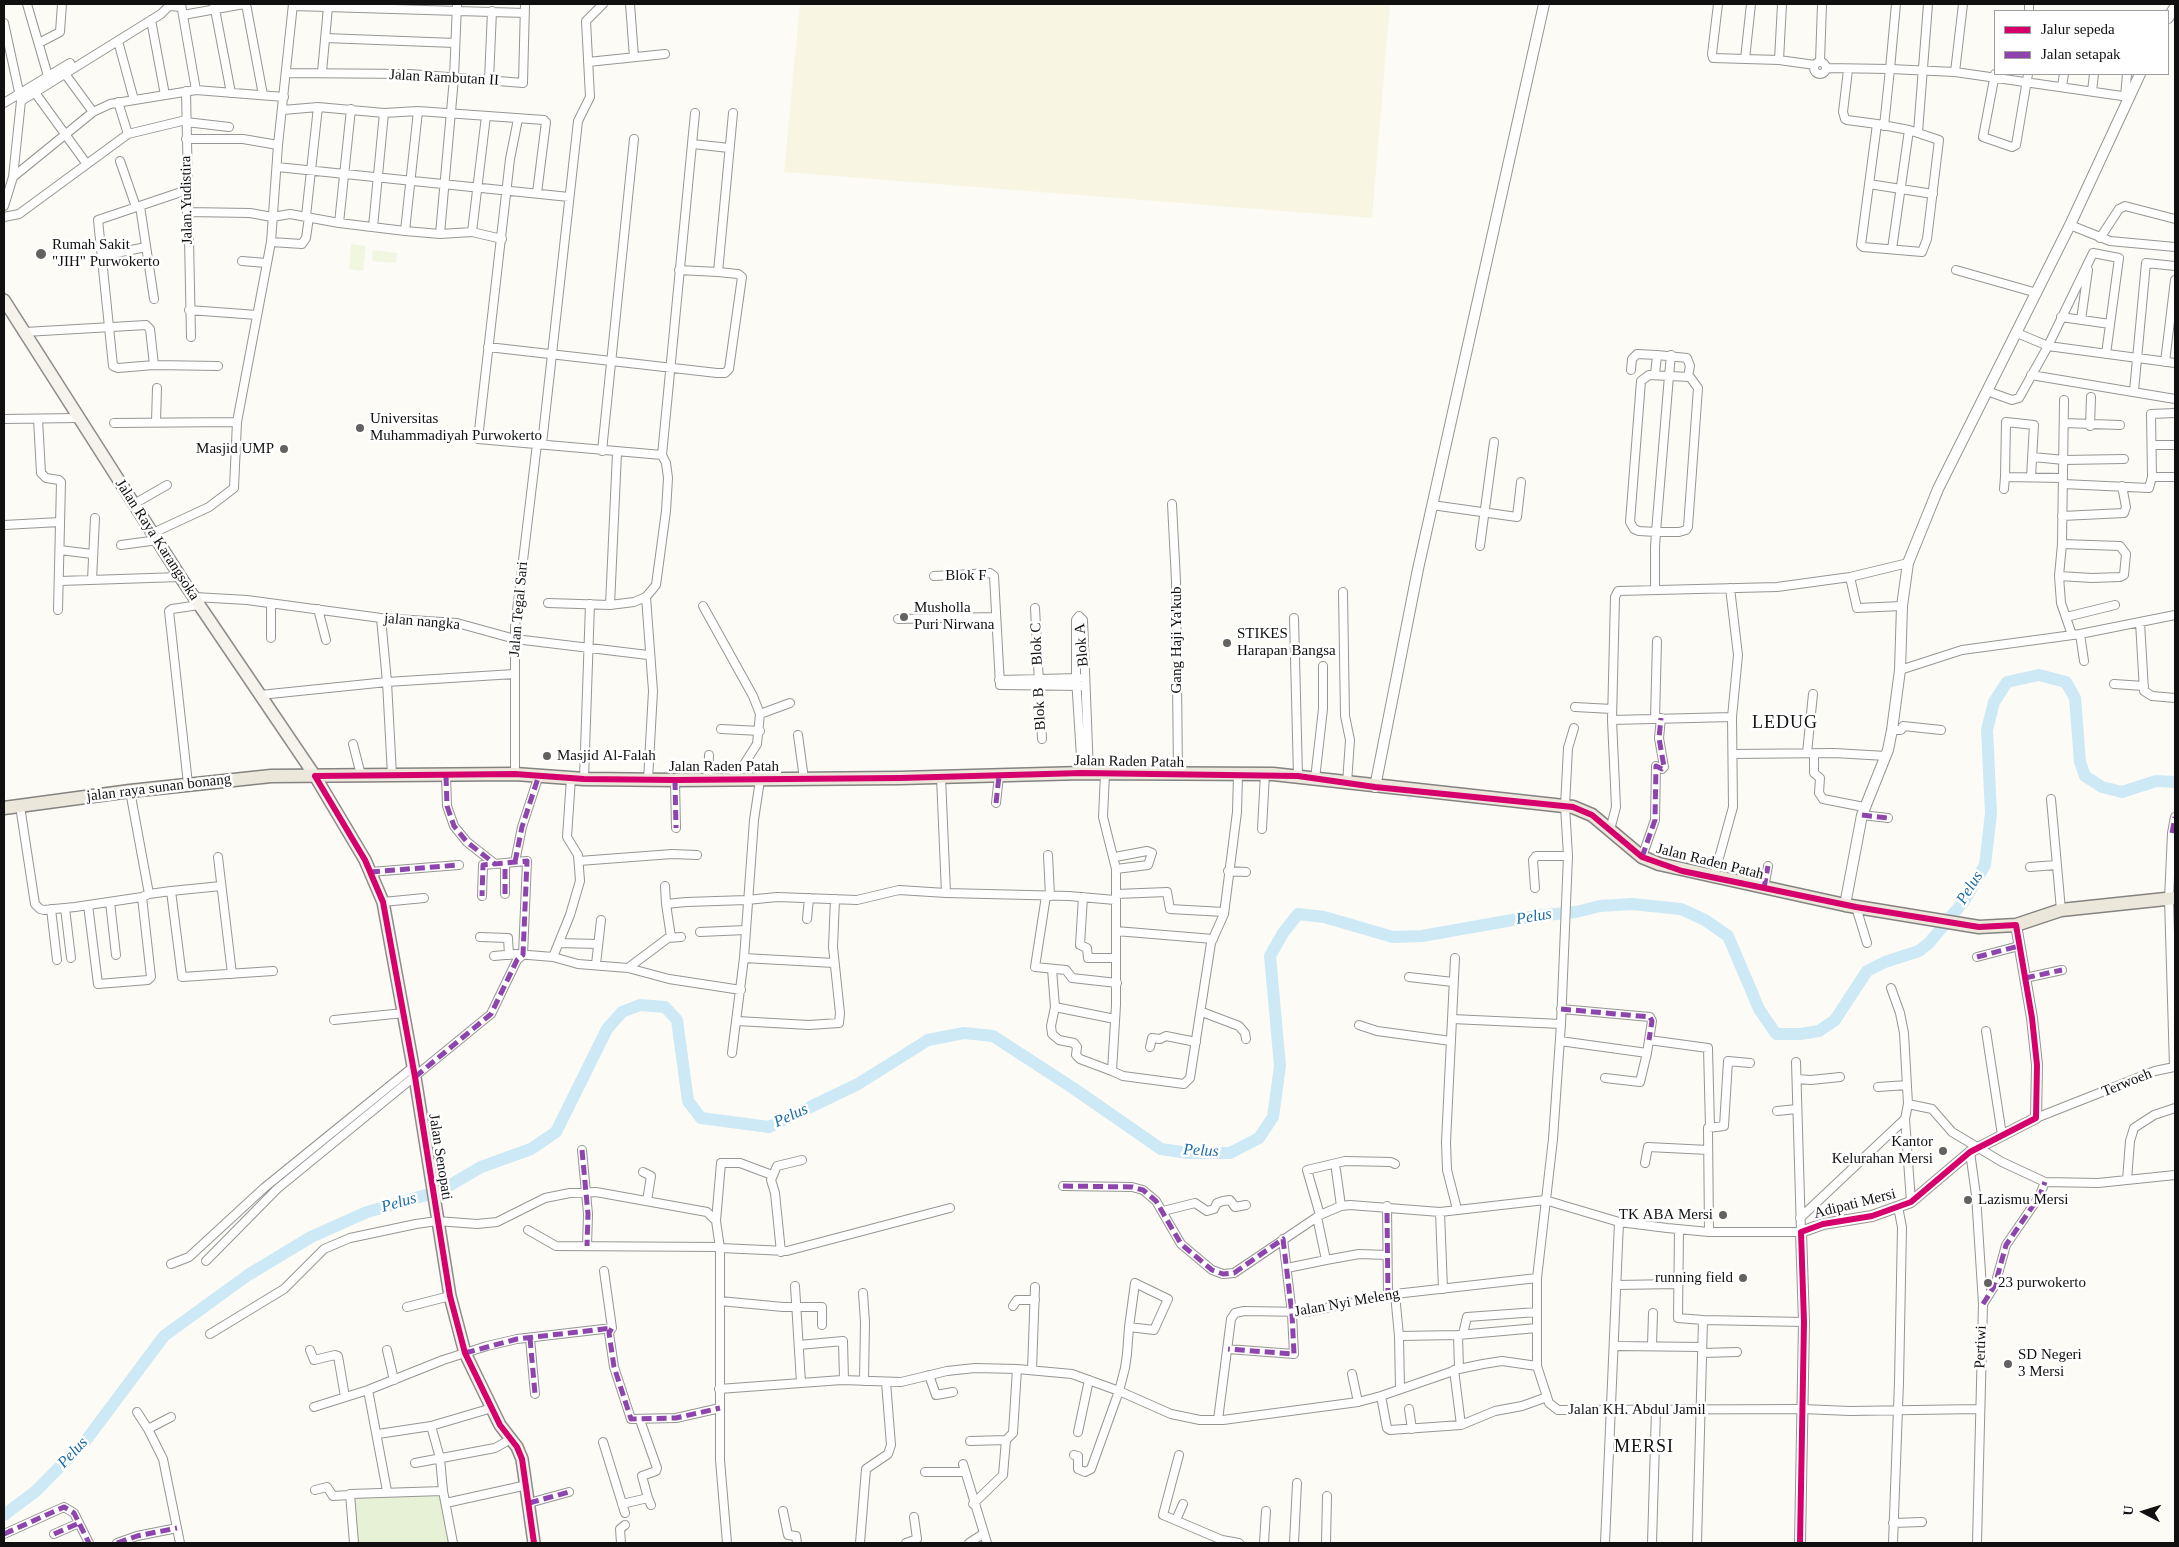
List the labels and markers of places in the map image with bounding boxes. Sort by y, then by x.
place label: Rumah Sakit "JIH" Purwokerto [52,236,160,271]
marker: Rumah Sakit "JIH" Purwokerto [34,247,48,261]
place label: Universitas Muhammadiyah Purwokerto [370,410,542,445]
marker: Universitas Muhammadiyah Purwokerto [354,422,366,434]
place label: Masjid UMP [196,440,274,458]
marker: Masjid UMP [278,443,290,455]
place label: Musholla Puri Nirwana [914,599,994,634]
marker: Musholla Puri Nirwana [898,611,910,623]
place label: STIKES Harapan Bangsa [1237,625,1336,660]
marker: STIKES Harapan Bangsa [1221,637,1233,649]
place label: Masjid Al-Falah [557,747,656,765]
marker: Masjid Al-Falah [541,750,553,762]
place label: Kantor Kelurahan Mersi [1832,1133,1933,1168]
marker: Kantor Kelurahan Mersi [1937,1145,1949,1157]
place label: Lazismu Mersi [1978,1191,2068,1209]
marker: Lazismu Mersi [1962,1194,1974,1206]
place label: TK ABA Mersi [1619,1206,1713,1224]
marker: TK ABA Mersi [1717,1209,1729,1221]
place label: running field [1655,1269,1733,1287]
marker: running field [1737,1272,1749,1284]
place label: 23 purwokerto [1998,1274,2086,1292]
marker: 23 purwokerto [1982,1277,1994,1289]
place label: SD Negeri 3 Mersi [2018,1346,2082,1381]
marker: SD Negeri 3 Mersi [2002,1358,2014,1370]

